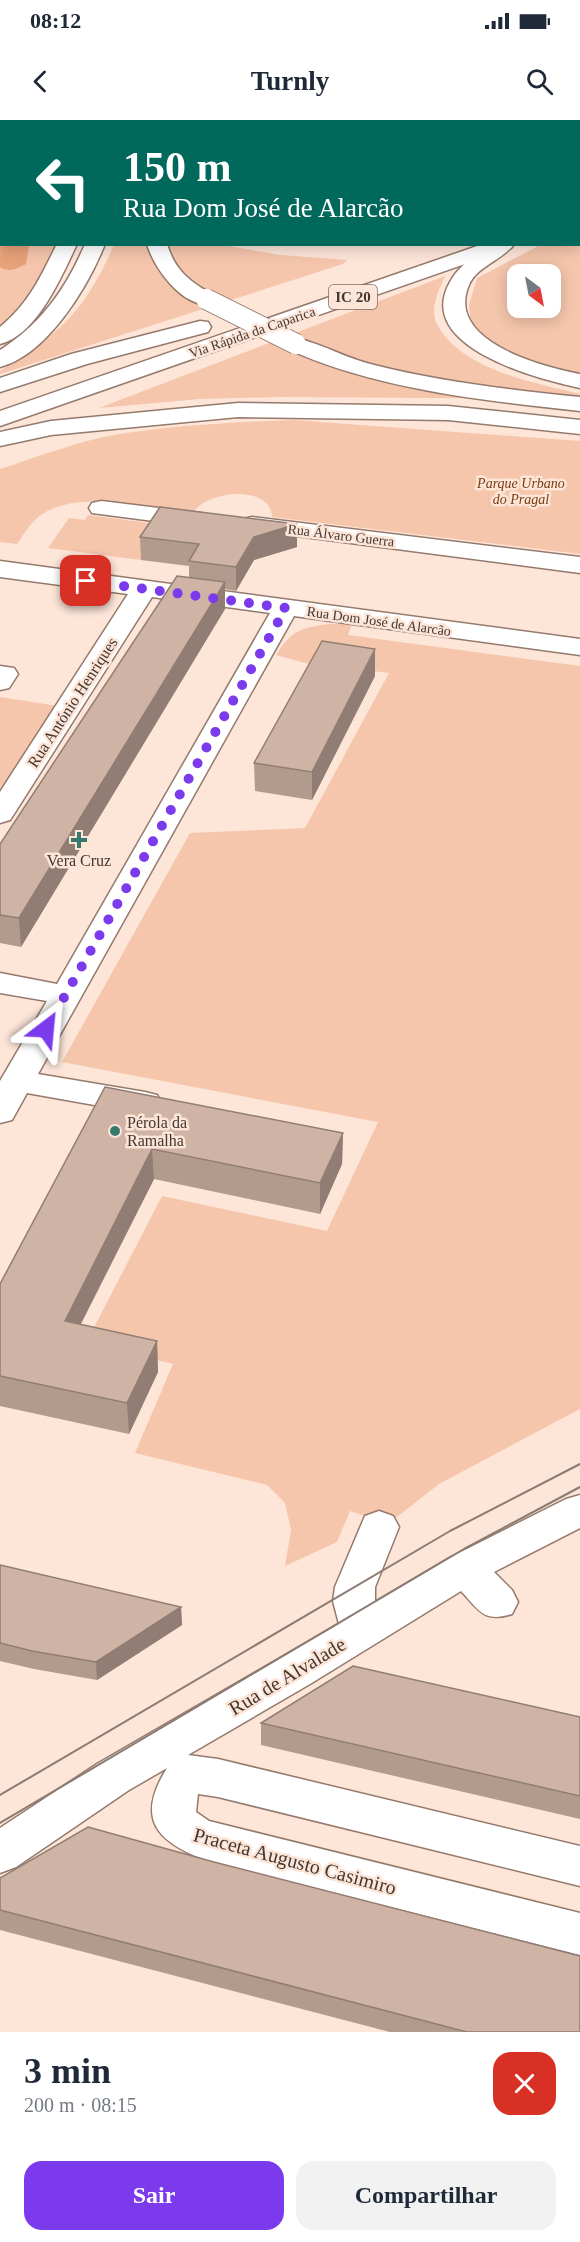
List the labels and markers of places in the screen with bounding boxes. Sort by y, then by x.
pin [60,555,111,606]
marker: Vera Cruz [70,831,88,849]
place label: Vera Cruz [47,852,111,869]
place label: Pérola da Ramalha [127,1114,187,1149]
marker: Pérola da Ramalha [108,1124,122,1138]

